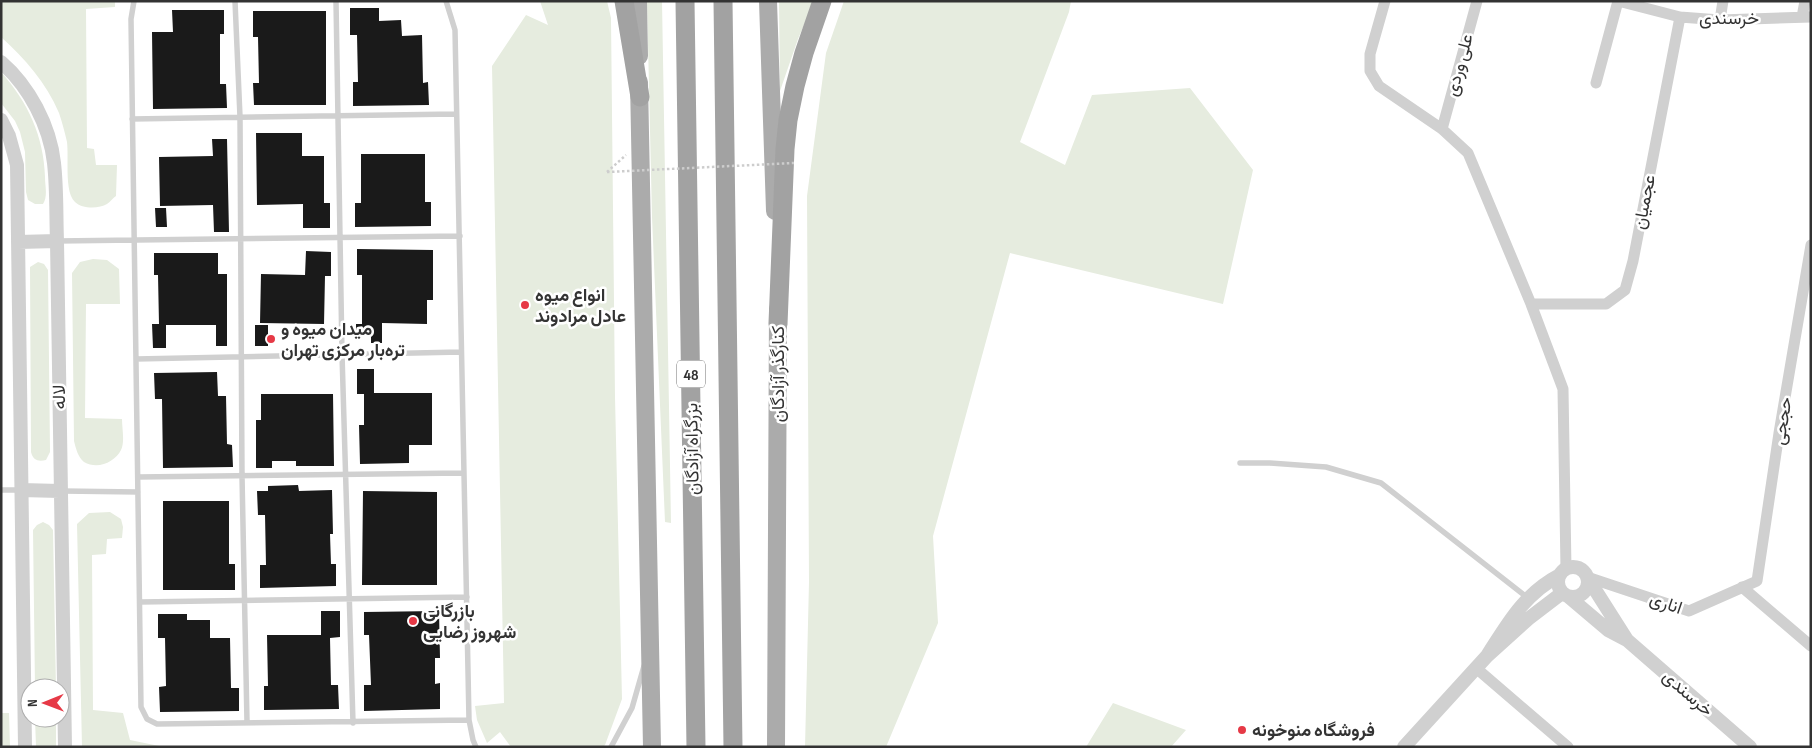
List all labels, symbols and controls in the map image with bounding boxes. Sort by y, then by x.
street label: خرسندی [1699,8,1759,29]
street label: علی وردی [1441,32,1478,99]
street label: عجمیان [1629,173,1660,231]
place label: انواع میوه عادل مرادوند [535,285,626,327]
marker: انواع میوه عادل مرادوند [519,299,531,311]
place label: میدان میوه و تره‌بار مرکزی تهران [281,319,405,361]
street label: کنارگذر آزادگان [768,326,789,422]
marker: میدان میوه و تره‌بار مرکزی تهران [265,333,277,345]
road number: 48 [677,360,705,388]
street label: لاله [49,384,70,410]
street label: حججی [1768,396,1797,447]
street label: بزرگراه آزادگان [681,403,704,495]
street label: اناری [1647,588,1685,619]
place label: بازرگانی شهروز رضایی [423,601,516,643]
marker: بازرگانی شهروز رضایی [407,615,419,627]
street label: خرسندی [1658,666,1717,721]
north arrow [20,678,70,728]
text: N [24,699,41,707]
place label: فروشگاه منوخونه [1252,720,1375,741]
marker: فروشگاه منوخونه [1236,724,1248,736]

